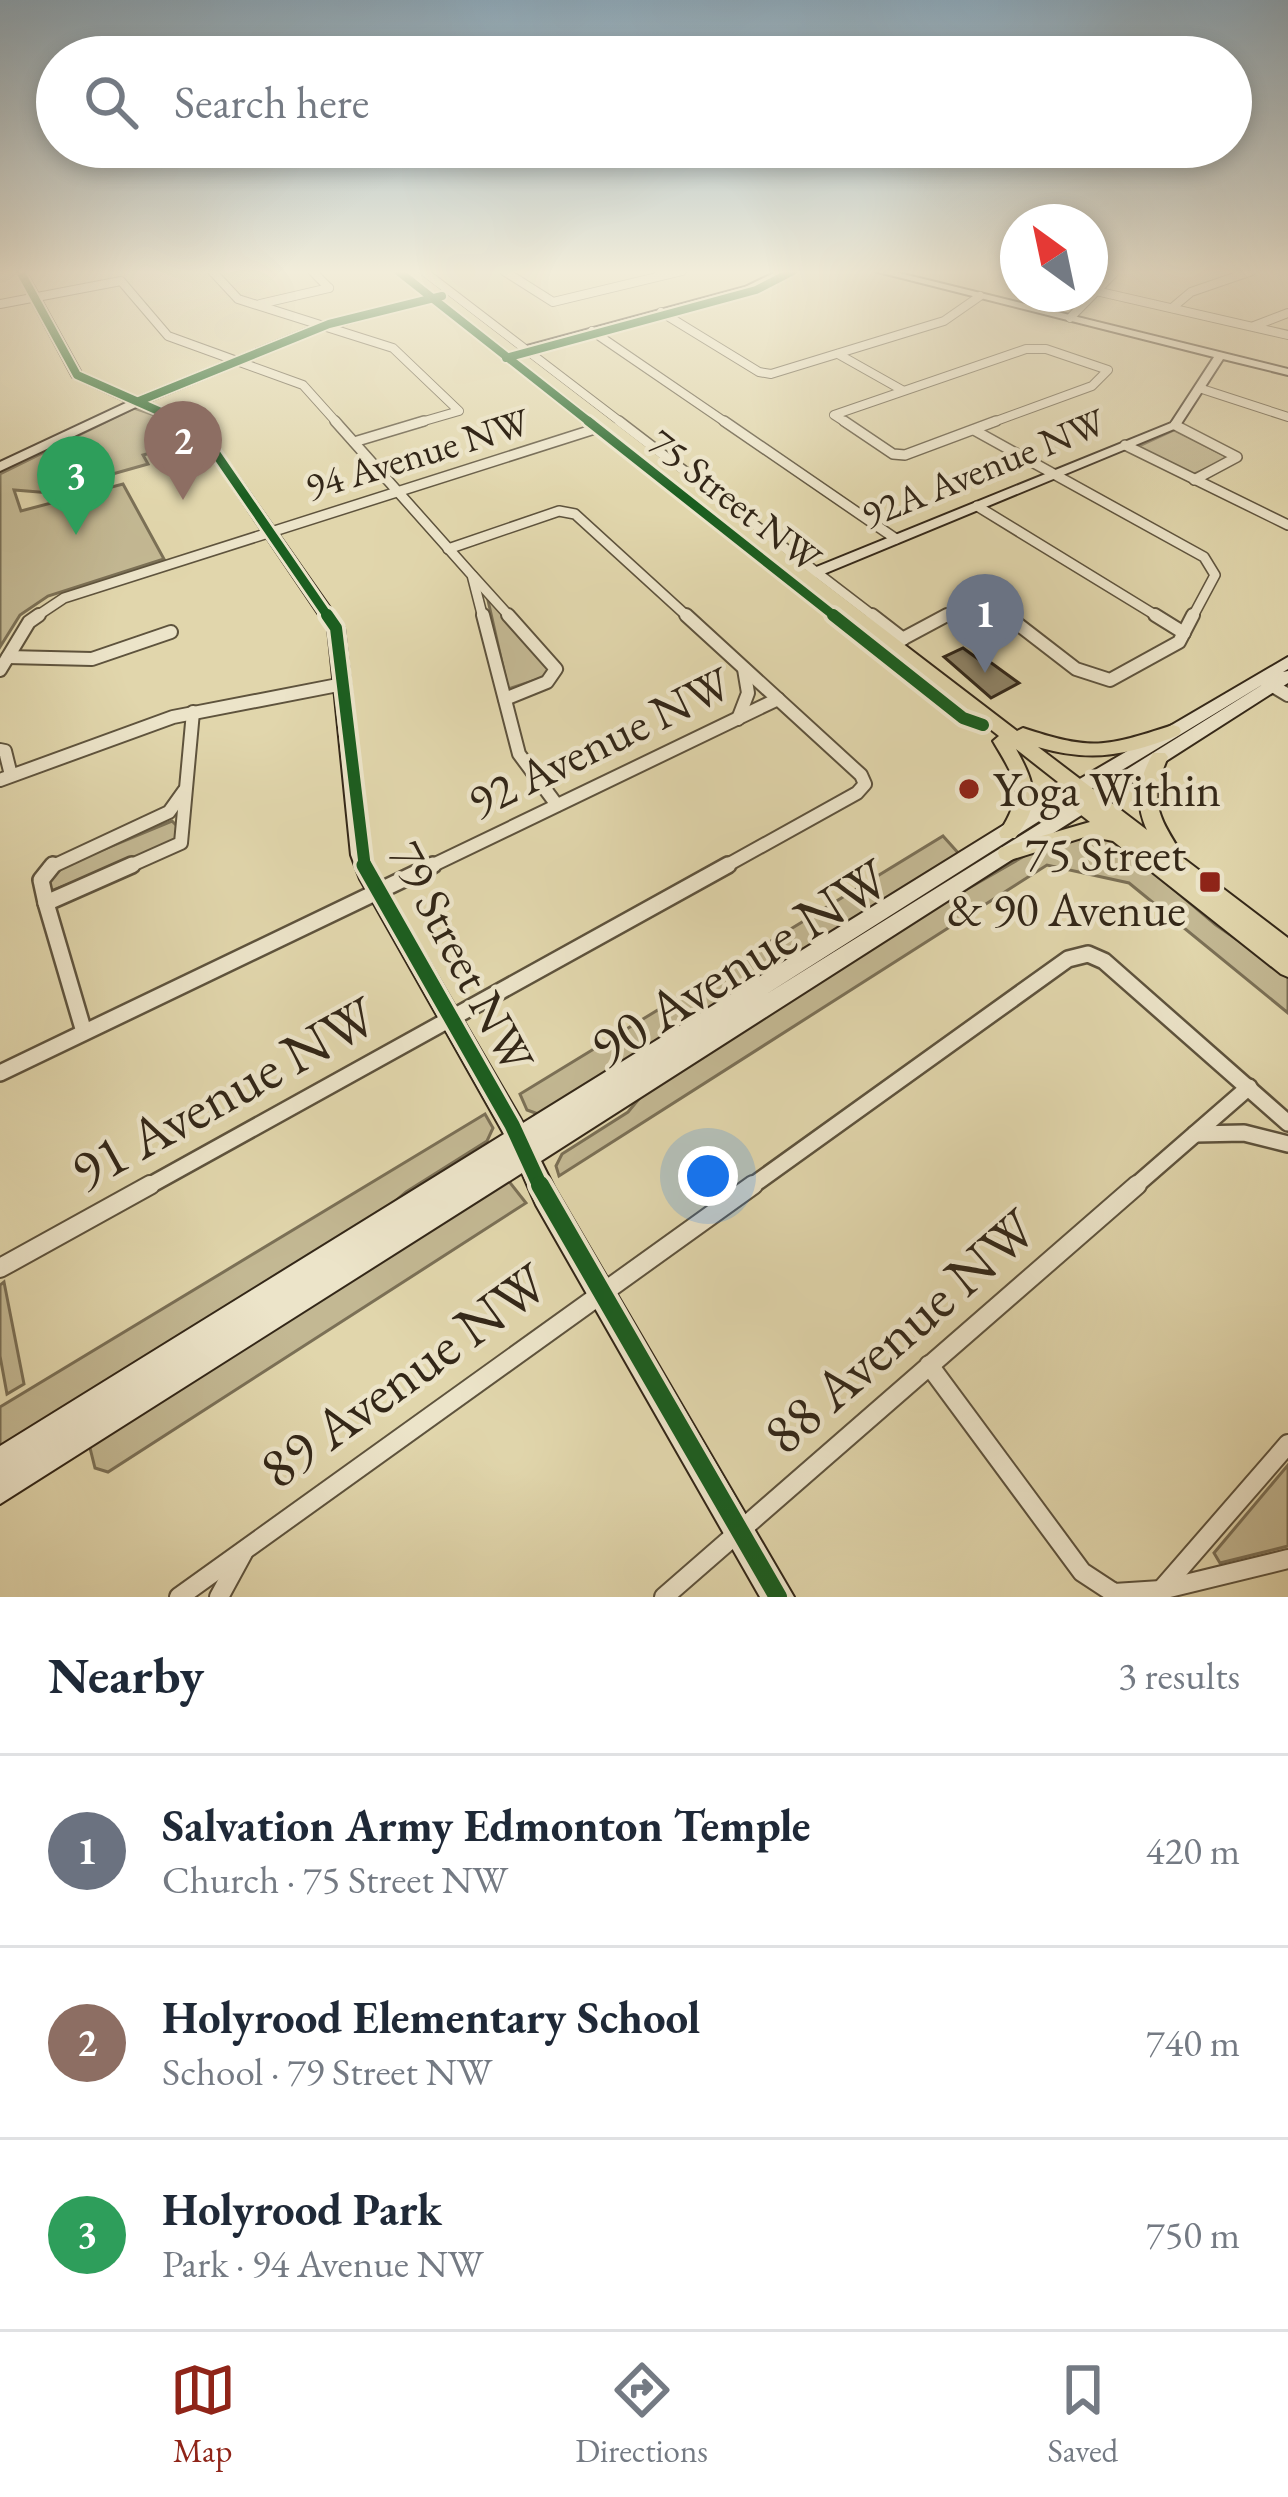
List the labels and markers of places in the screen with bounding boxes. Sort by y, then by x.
pin: 2 [144,401,222,500]
pin: 3 [37,436,115,535]
pin: 1 [946,574,1024,673]
place label: Yoga Within [993,758,1221,820]
marker: Yoga Within [956,776,982,802]
place label: 75 Street & 90 Avenue [947,823,1186,940]
marker: 75 Street & 90 Avenue [1197,869,1223,895]

